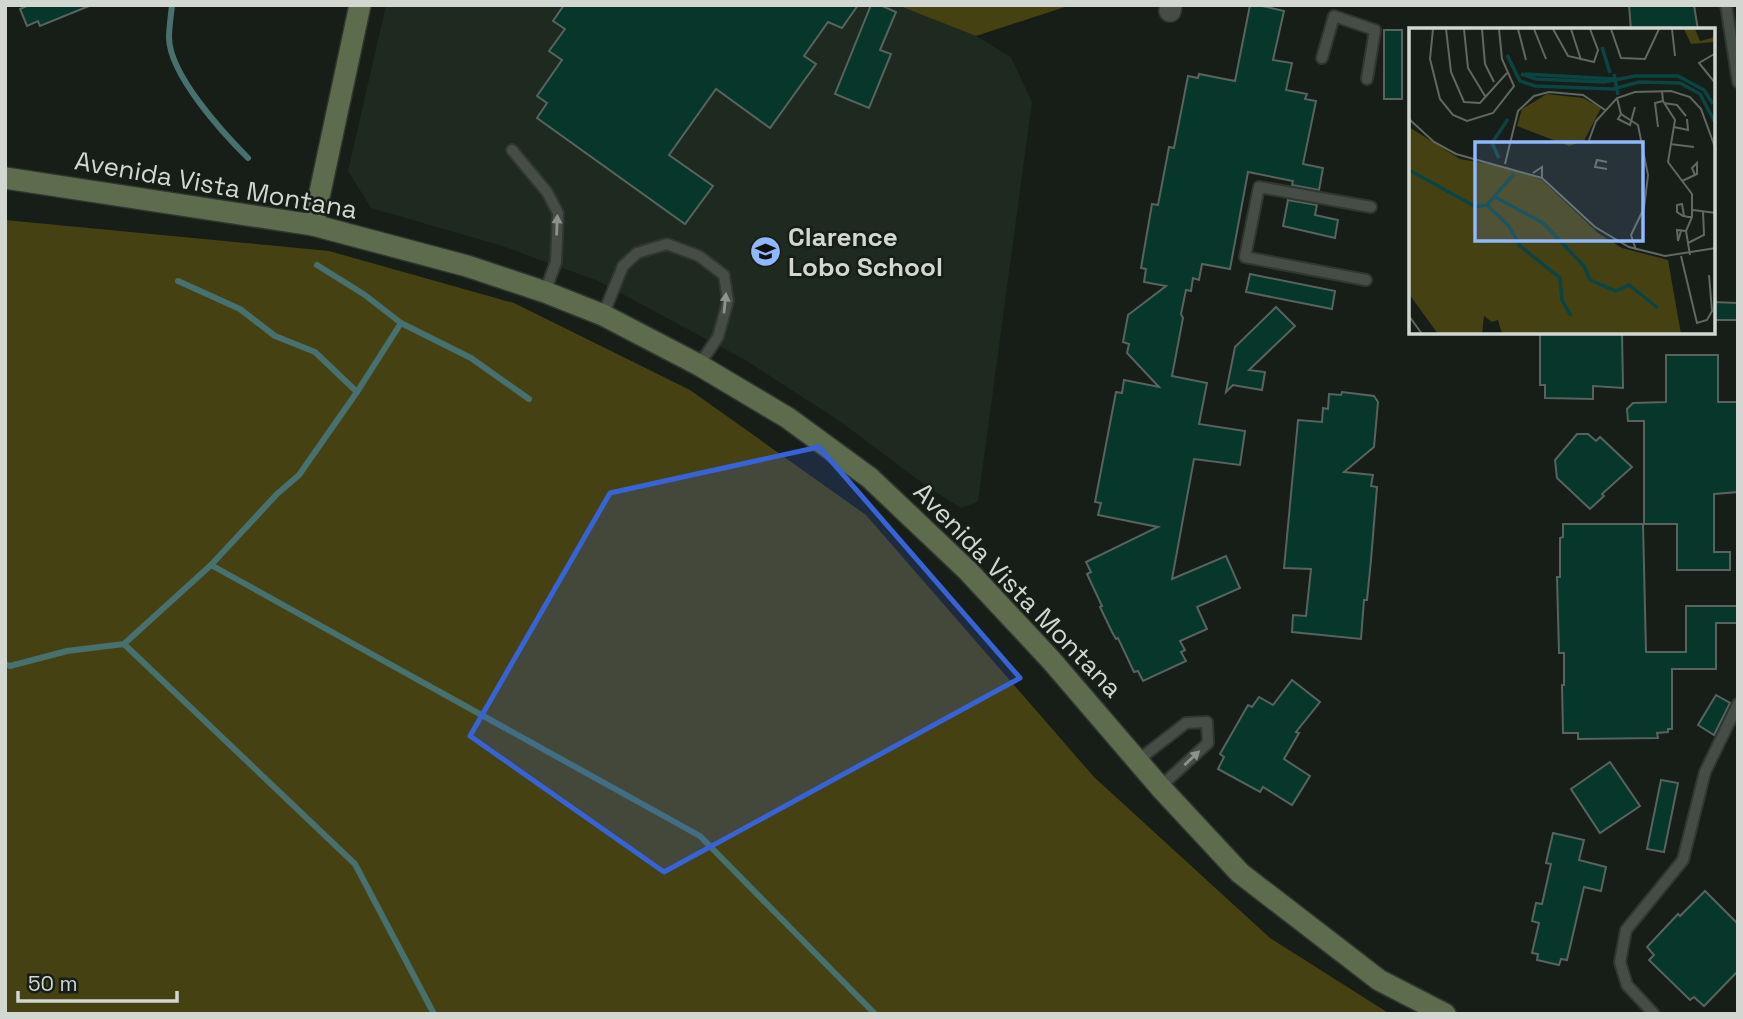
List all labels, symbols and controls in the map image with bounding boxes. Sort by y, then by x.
inset map [1409,28,1715,334]
street label: Avenida Vista Montana [72,143,360,227]
one-way arrow [552,214,563,236]
place label: Clarence Lobo School [788,220,943,284]
school or university icon: Clarence Lobo School [748,235,782,269]
one-way arrow [720,292,731,314]
street label: Avenida Vista Montana [906,475,1130,705]
one-way arrow [1183,751,1200,767]
scale bar [18,960,177,1004]
text: 50 m [28,970,78,997]

